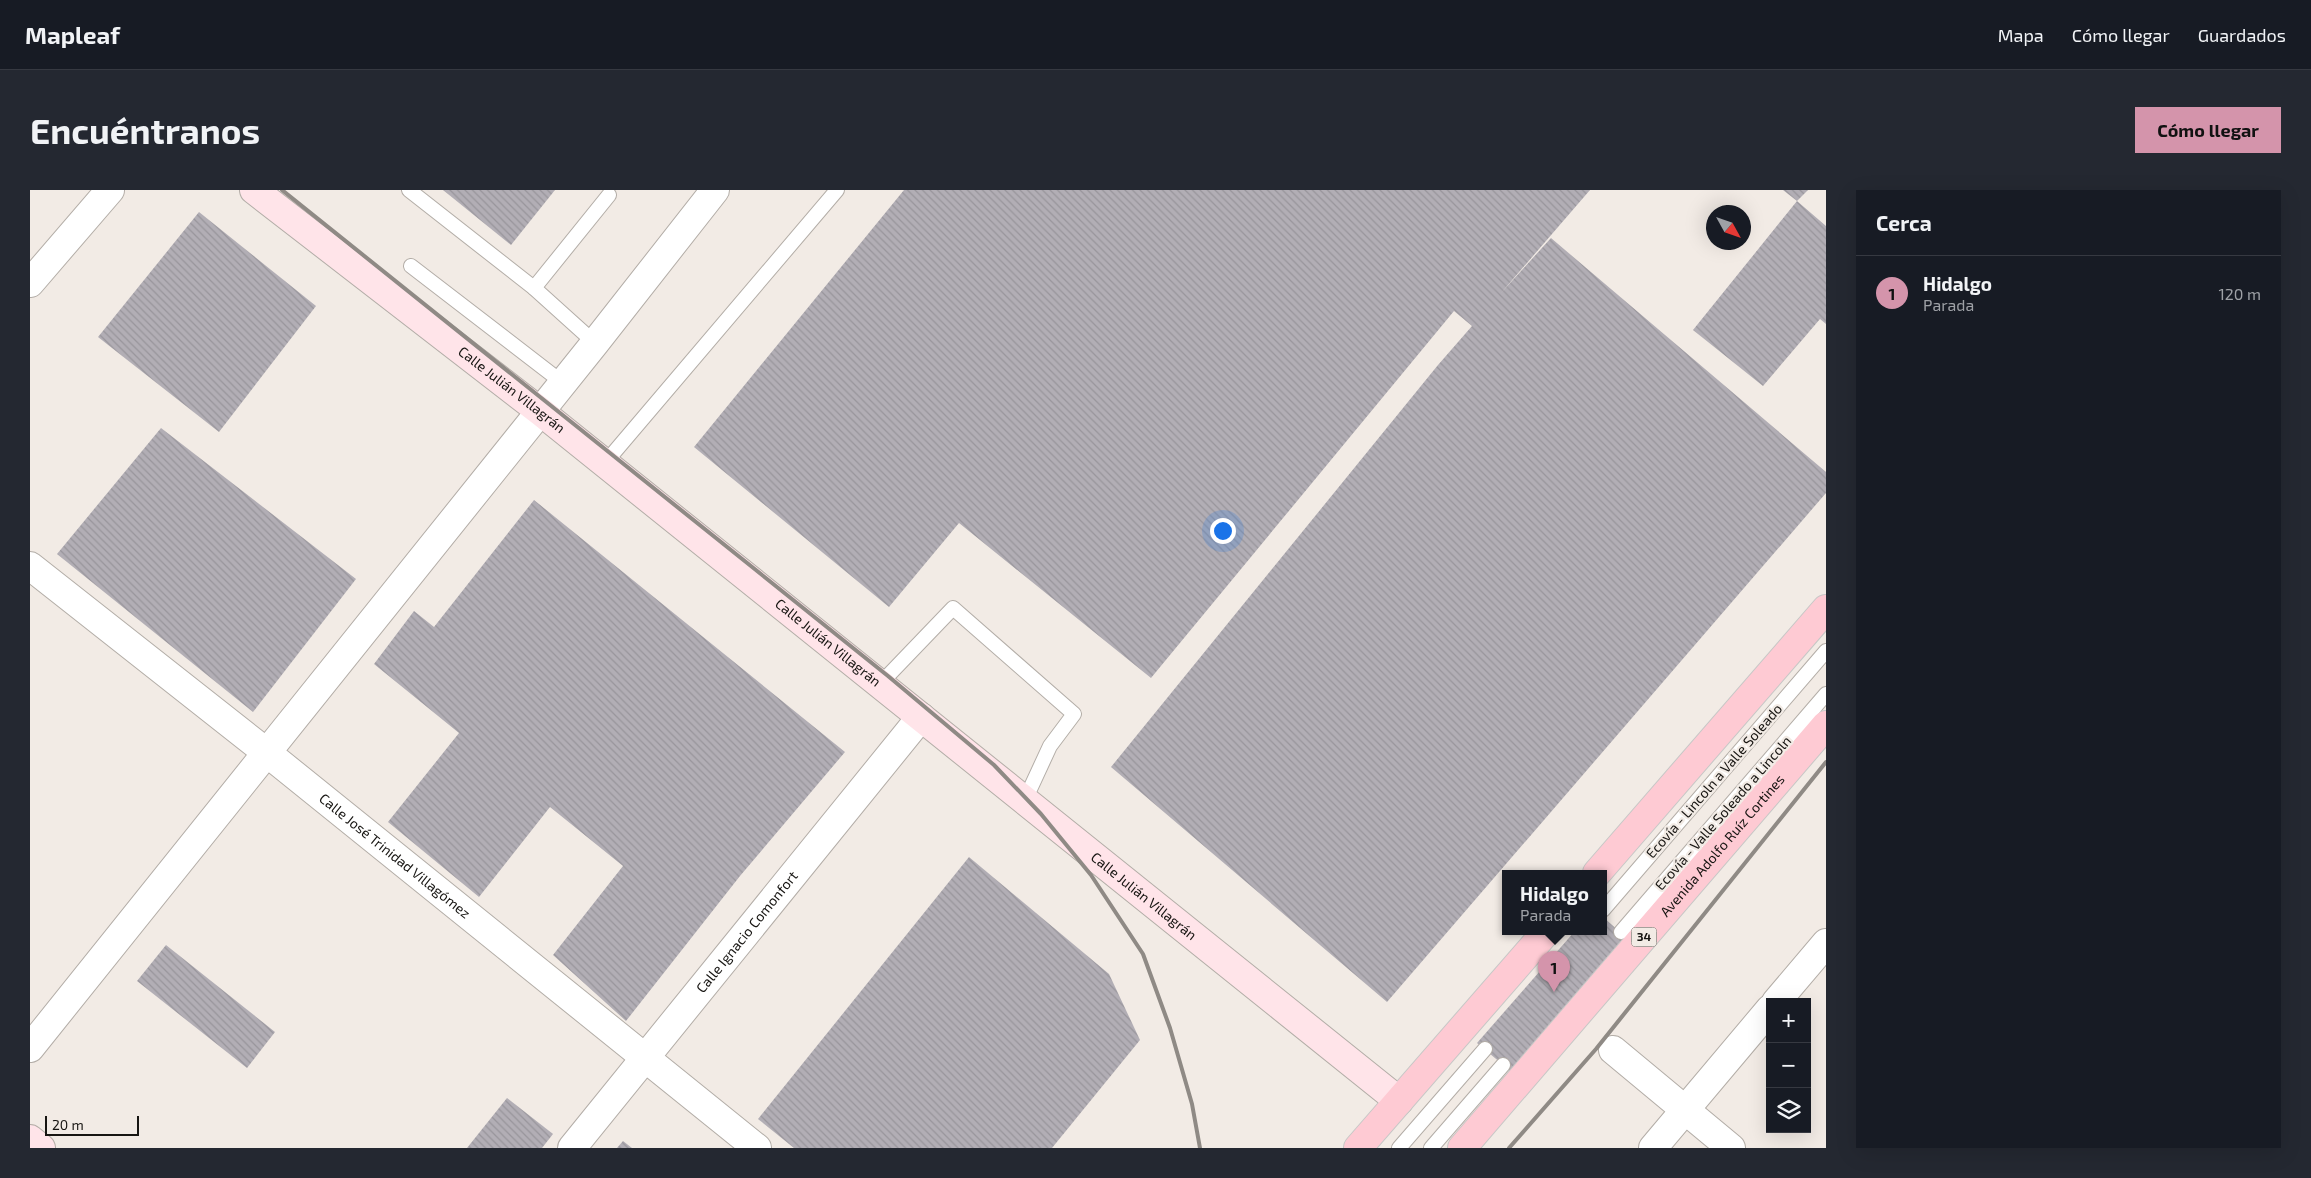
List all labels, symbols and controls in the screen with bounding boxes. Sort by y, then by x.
text: Mapleaf [25,20,120,49]
text: Mapa [1998,24,2044,46]
text: Cómo llegar [2072,24,2170,46]
text: Guardados [2198,24,2286,46]
button: Cómo llegar [2135,107,2281,153]
text: Encuéntranos [30,109,260,151]
north arrow [1706,205,1751,250]
text: Cerca [1876,210,1932,235]
text: Hidalgo [1923,272,1992,295]
text: 1 [1889,284,1895,303]
text: 120 m [2218,284,2261,303]
text: Parada [1923,295,1974,314]
street label: Calle Julián Villagrán [455,342,569,436]
your location [1210,518,1236,544]
street label: Calle Julián Villagrán [772,595,885,690]
street label: Ecovía - Lincoln a Valle Soleado [1642,700,1785,861]
street label: Ecovía - Valle Soleado a Lincoln [1651,732,1794,893]
street label: Avenida Adolfo Ruíz Cortines [1656,771,1788,920]
street label: Calle José Trinidad Villagómez [316,789,474,922]
street label: Calle Julián Villagrán [1088,848,1200,943]
street label: Calle Ignacio Comonfort [692,867,801,996]
popup [1502,870,1607,935]
text: Hidalgo [1520,882,1589,905]
text: Parada [1520,905,1571,924]
road number: 34 [1632,928,1656,946]
pin: 1 [1538,951,1570,992]
map controls [1766,998,1811,1133]
button: + [1766,998,1811,1043]
button: − [1766,1043,1811,1088]
button: layers [1766,1088,1811,1133]
scale bar [45,1113,139,1136]
text: 20 m [52,1116,84,1133]

